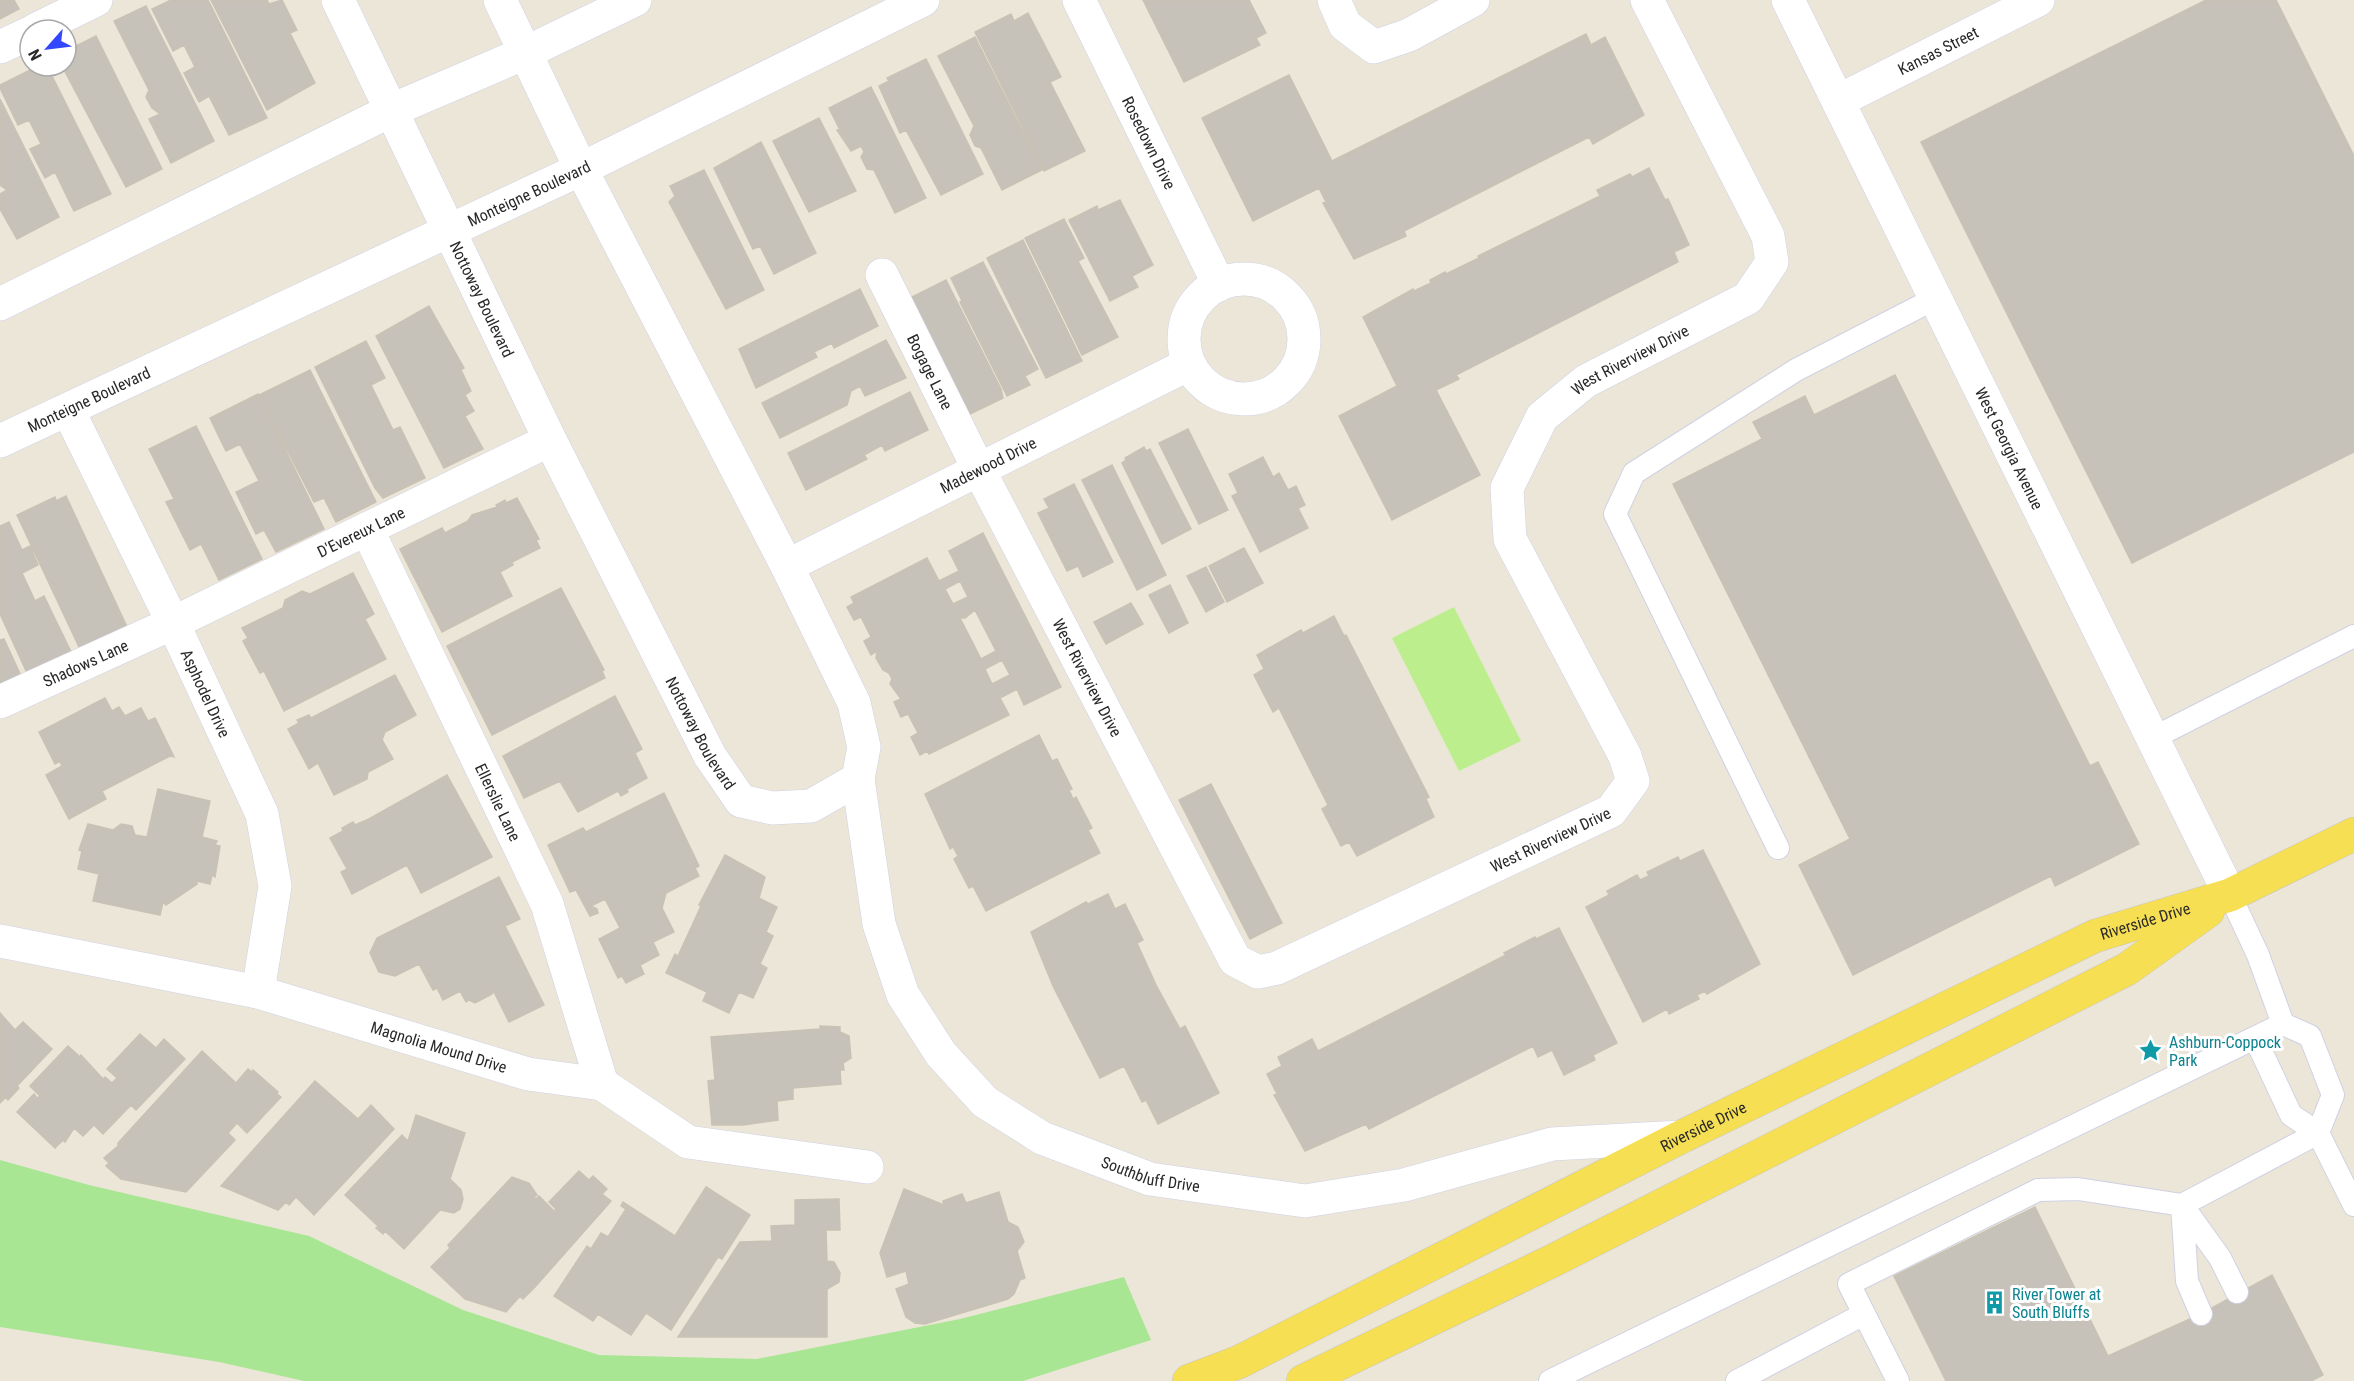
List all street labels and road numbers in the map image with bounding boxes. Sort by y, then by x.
street label: Kansas Street [1895,22,1982,79]
street label: Rosedown Drive [1118,93,1180,192]
street label: Monteigne Boulevard [465,156,593,230]
street label: Nottoway Boulevard [446,238,518,360]
street label: West Riverview Drive [1567,321,1692,399]
street label: Bogage Lane [903,331,957,413]
street label: Monteigne Boulevard [24,363,153,436]
street label: West Georgia Avenue [1971,384,2048,513]
street label: Madewood Drive [937,433,1039,497]
street label: D'Evereux Lane [314,502,408,561]
street label: West Riverview Drive [1049,615,1126,740]
street label: Shadows Lane [40,635,131,691]
street label: Asphodel Drive [177,646,234,740]
street label: Nottoway Boulevard [662,673,740,793]
street label: Ellerslie Lane [471,760,525,844]
street label: West Riverview Drive [1487,803,1613,876]
street label: Riverside Drive [2098,898,2192,943]
street label: Magnolia Mound Drive [368,1017,509,1077]
street label: Riverside Drive [1657,1097,1749,1155]
street label: Southbluff Drive [1099,1152,1201,1195]

